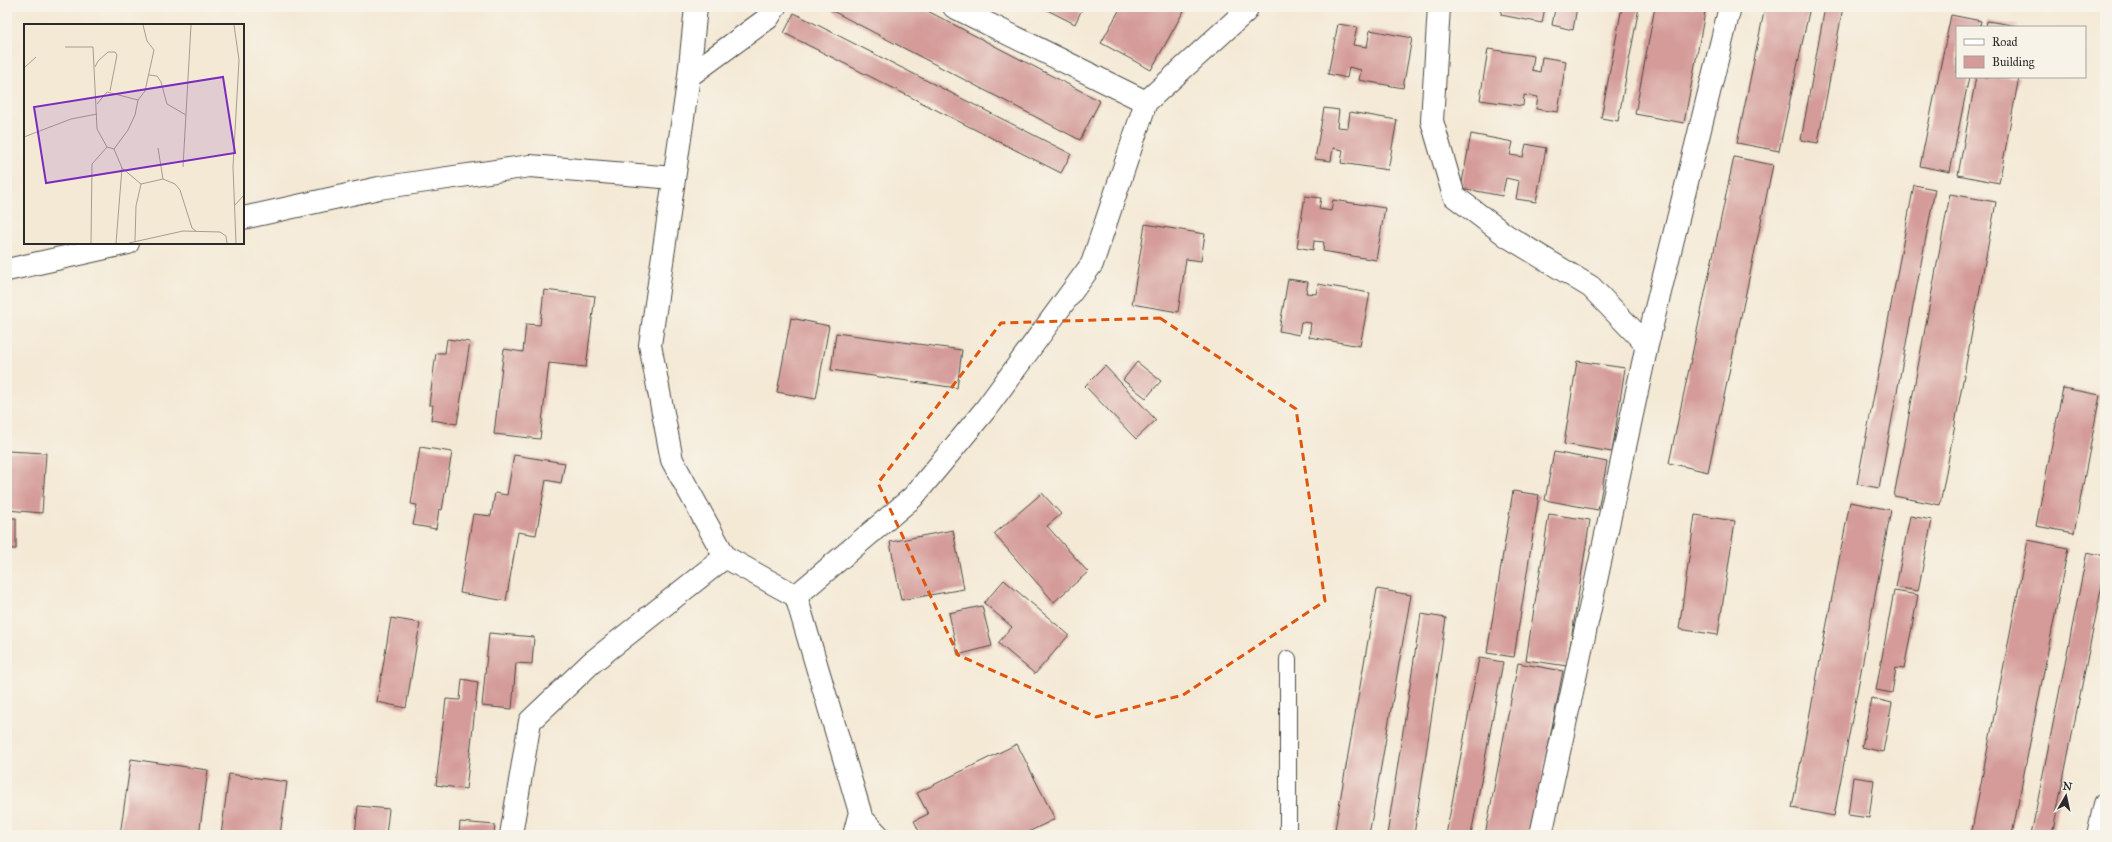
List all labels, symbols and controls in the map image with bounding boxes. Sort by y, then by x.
inset map [24,24,244,244]
legend [1956,26,2086,78]
text: Road [1992,35,2018,49]
text: Building [1992,55,2035,70]
north arrow [2046,776,2086,816]
text: N [2062,779,2074,794]

